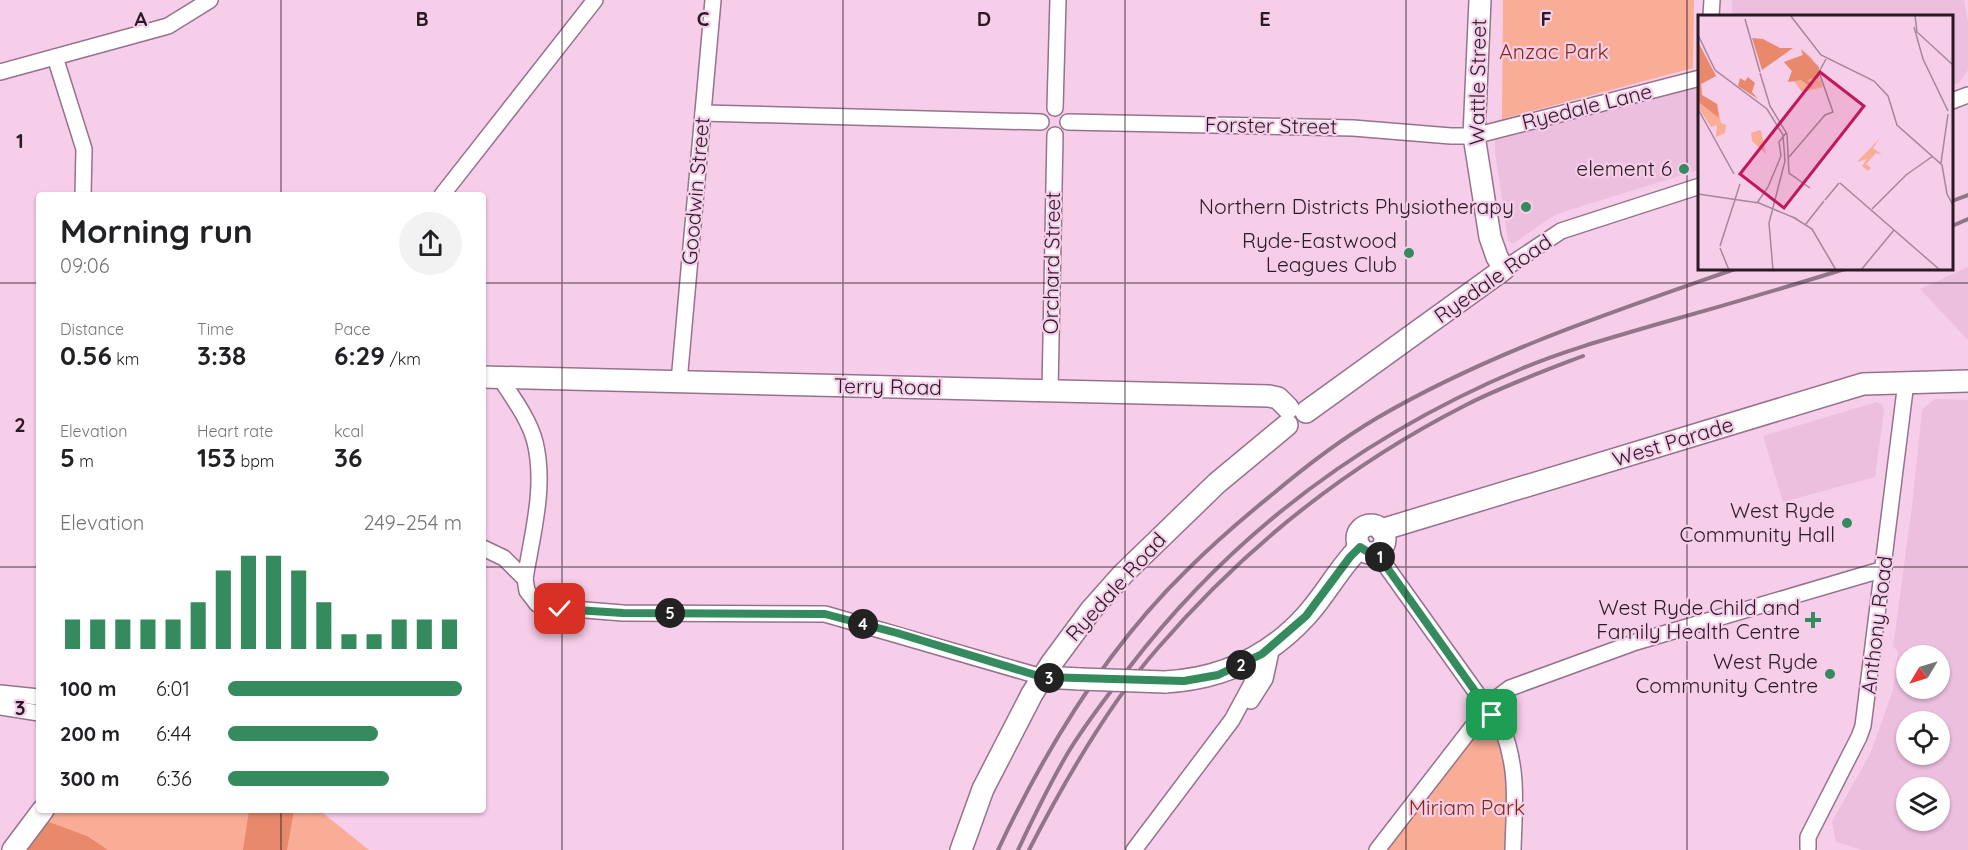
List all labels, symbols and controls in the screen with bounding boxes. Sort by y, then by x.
text: A [135,6,148,31]
text: B [415,6,429,31]
text: C [697,6,710,31]
text: D [977,6,991,31]
text: E [1259,6,1271,31]
text: F [1540,6,1552,31]
inset map [1698,15,1953,270]
street label: Wattle Street [1463,18,1491,146]
park label: Anzac Park [1499,38,1609,64]
street label: Ryedale Lane [1519,77,1655,135]
street label: Forster Street [1205,111,1337,139]
street label: Goodwin Street [676,116,714,266]
text: 1 [16,128,24,153]
place label: element 6 [1576,155,1672,181]
marker: element 6 [1677,162,1691,176]
street label: Orchard Street [1037,191,1065,335]
place label: Northern Districts Physiotherapy [1199,193,1514,219]
marker: Northern Districts Physiotherapy [1519,200,1533,214]
text: Morning run [60,210,253,251]
button: share [399,212,462,275]
place label: Ryde-Eastwood Leagues Club [1242,227,1397,277]
street label: Ryedale Road [1429,228,1556,328]
marker: Ryde-Eastwood Leagues Club [1402,246,1416,260]
text: 09:06 [60,253,109,278]
text: Distance [60,319,124,339]
text: Time [197,319,234,339]
text: Pace [334,319,370,339]
text: 0.56 [60,339,112,372]
text: 3:38 [197,339,246,372]
text: 6:29 [334,339,385,372]
text: km [112,349,139,369]
text: /km [385,349,421,369]
street label: Terry Road [834,372,942,400]
street label: West Parade [1609,410,1736,472]
text: 2 [14,412,26,437]
text: Elevation [60,421,127,441]
text: Heart rate [197,421,273,441]
text: kcal [334,421,364,441]
text: 5 [60,441,75,474]
text: 153 [197,441,236,474]
text: 36 [334,441,362,474]
text: m [75,451,94,471]
text: bpm [236,451,274,471]
place label: West Ryde Community Hall [1679,497,1835,547]
text: Elevation [60,510,144,535]
text: 249–254 m [364,510,462,535]
marker: West Ryde Community Hall [1840,516,1854,530]
street label: Ryedale Road [1060,527,1171,646]
pin: 1 [1365,542,1395,572]
text: 1 [1377,547,1383,567]
street label: Anthony Road [1855,554,1897,696]
pin [534,583,585,634]
icon: check [543,592,576,625]
place label: West Ryde Child and Family Health Centre [1596,594,1800,644]
pin: 5 [655,598,685,628]
text: 5 [665,603,675,623]
pin: 4 [848,609,878,639]
marker: West Ryde Child and Family Health Centre [1804,611,1822,629]
text: 4 [858,614,868,634]
north arrow [1896,645,1950,699]
map controls [1896,645,1950,831]
place label: West Ryde Community Centre [1636,648,1818,698]
pin: 2 [1226,650,1256,680]
text: 2 [1236,655,1246,675]
pin: 3 [1034,663,1064,693]
marker: West Ryde Community Centre [1823,667,1837,681]
text: 3 [1045,668,1053,688]
text: 100 m [60,676,116,701]
text: 6:01 [156,676,190,701]
pin [1466,689,1517,740]
text: 3 [15,695,25,720]
icon: arrive [1475,698,1508,731]
button: locate [1896,711,1950,765]
text: 200 m [60,721,120,746]
text: 6:44 [156,721,192,746]
text: 300 m [60,766,119,791]
text: 6:36 [156,766,192,791]
button: layers [1896,777,1950,831]
park label: Miriam Park [1409,794,1525,820]

